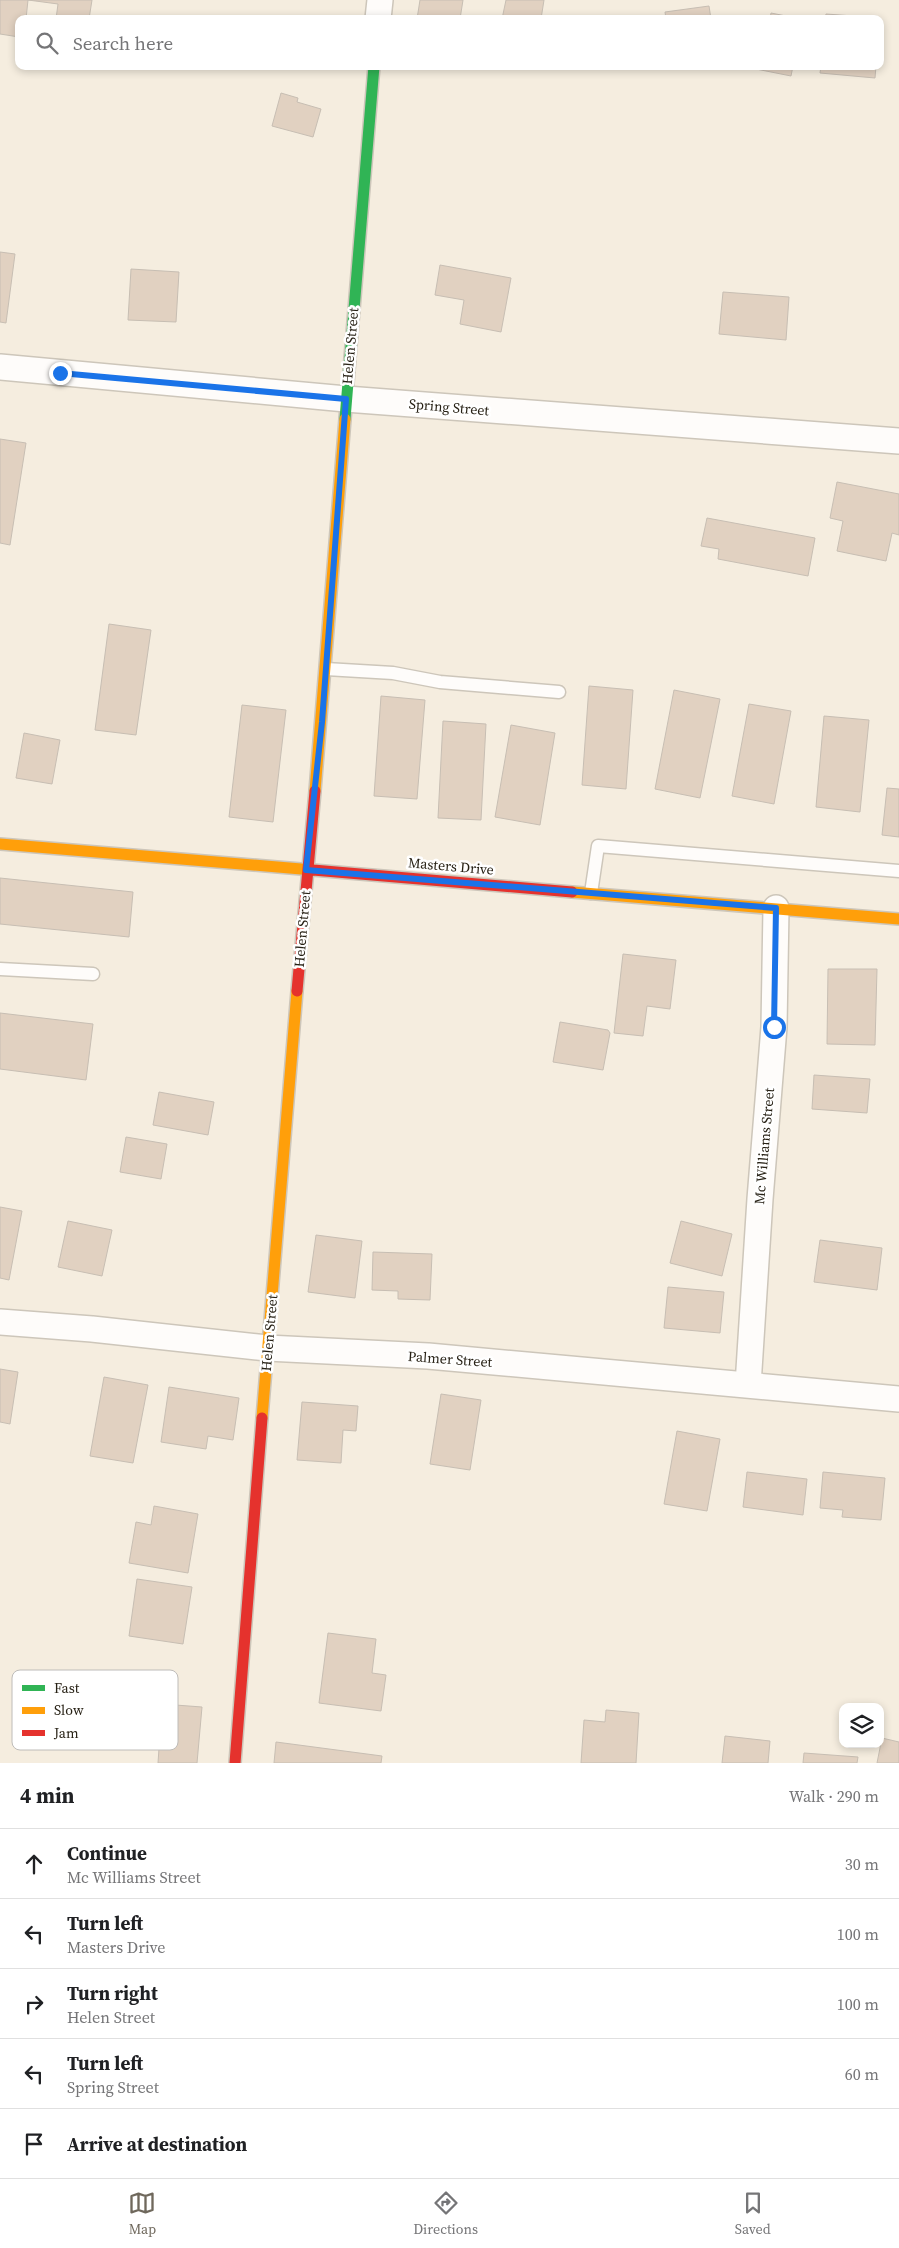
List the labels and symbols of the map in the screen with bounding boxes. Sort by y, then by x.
street label: Helen Street [337,306,363,385]
route end [49,362,72,385]
street label: Spring Street [408,394,490,421]
street label: Masters Drive [407,852,495,880]
street label: Helen Street [289,889,315,968]
route start [763,1016,786,1039]
street label: Mc Williams Street [749,1086,779,1205]
street label: Helen Street [256,1293,282,1372]
street label: Palmer Street [407,1346,493,1372]
legend [12,1670,178,1750]
text: Fast [54,1678,80,1698]
text: Slow [54,1700,84,1720]
text: Jam [53,1723,79,1743]

